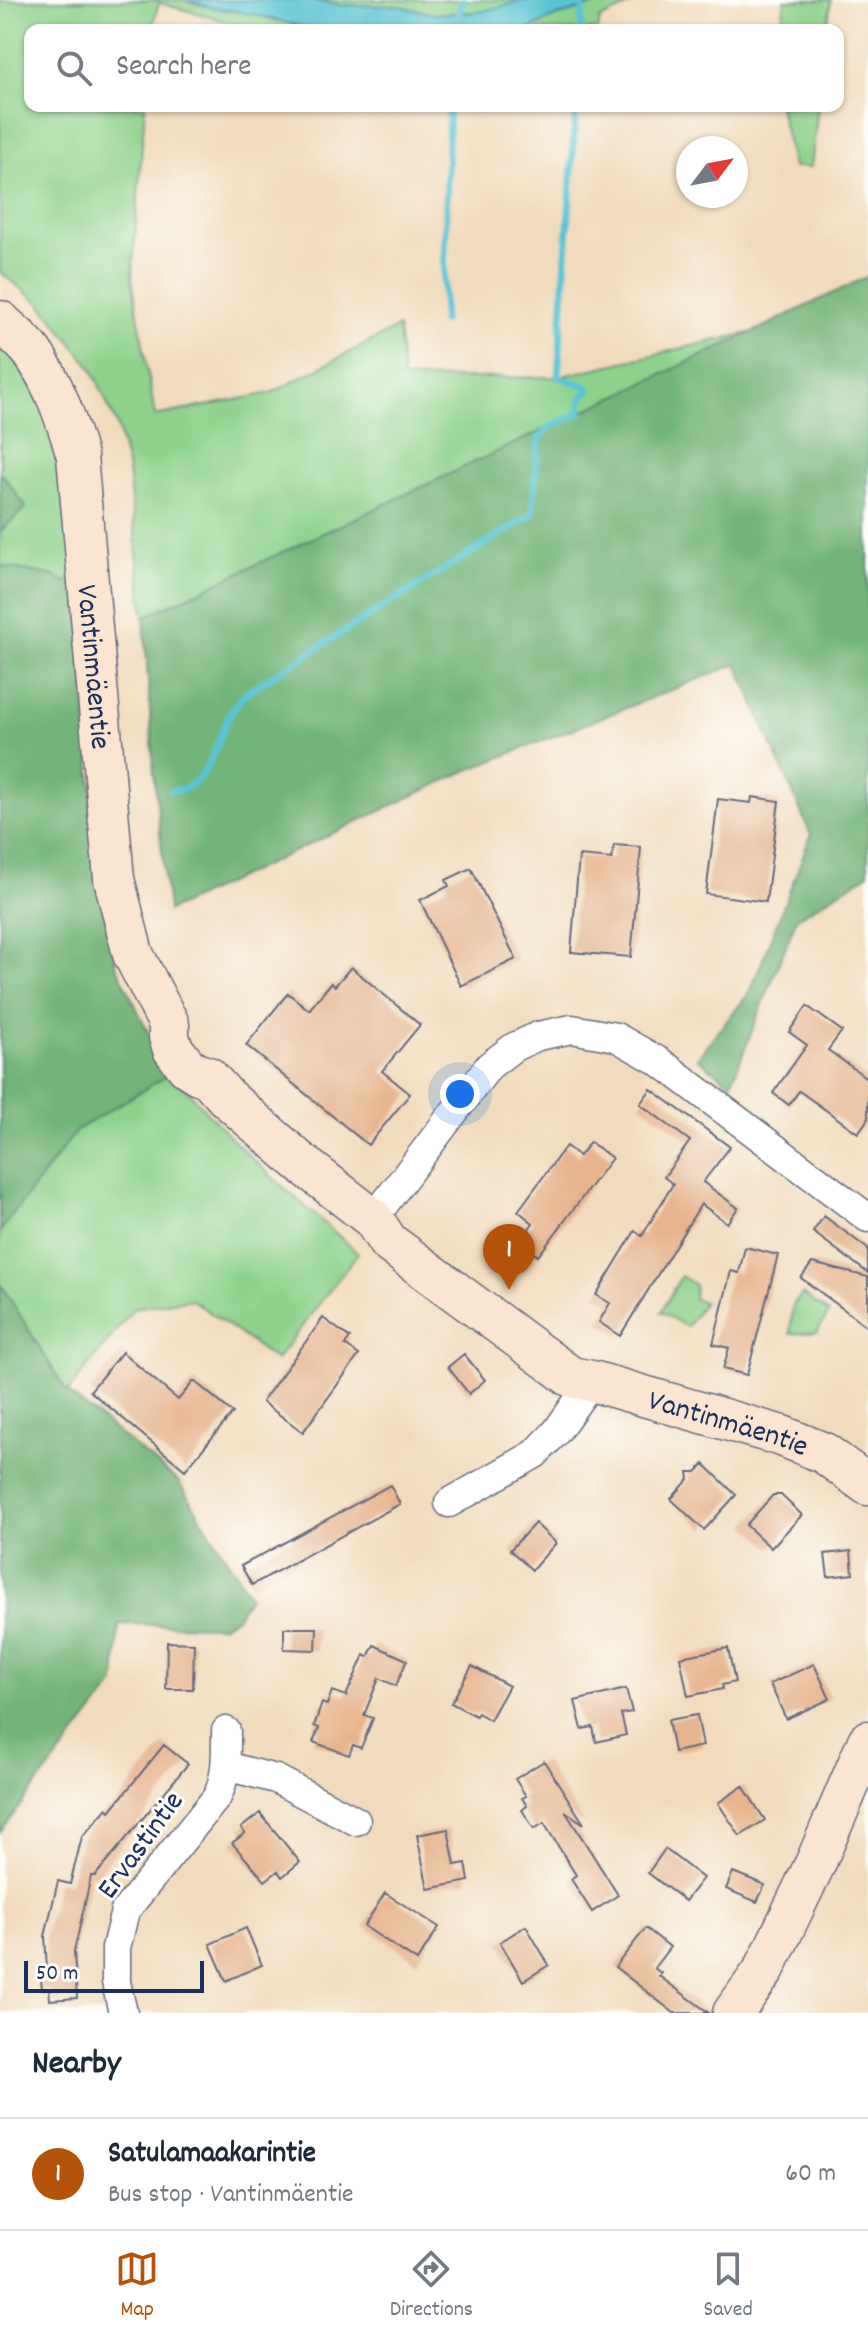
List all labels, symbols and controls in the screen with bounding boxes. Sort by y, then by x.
search box [24,24,844,112]
icon: search [52,46,96,90]
text: Search here [116,47,252,90]
north arrow [676,136,748,208]
street label: Vantinmäentie [62,583,120,751]
your location [440,1074,480,1114]
pin: 1 [483,1224,535,1290]
street label: Vantinmäentie [642,1381,814,1470]
street label: Ervastintie [89,1784,197,1909]
scale bar [24,1957,204,1993]
text: 50 m [36,1959,78,1990]
text: Nearby [32,2041,121,2090]
text: Satulamaakarintie [108,2134,316,2177]
text: 1 [55,2156,61,2193]
text: 60 m [785,2156,836,2193]
text: Bus stop · Vantinmäentie [108,2177,354,2214]
tab: Map [115,2247,159,2326]
tab: Directions [390,2247,473,2326]
tab: Saved [704,2247,753,2326]

